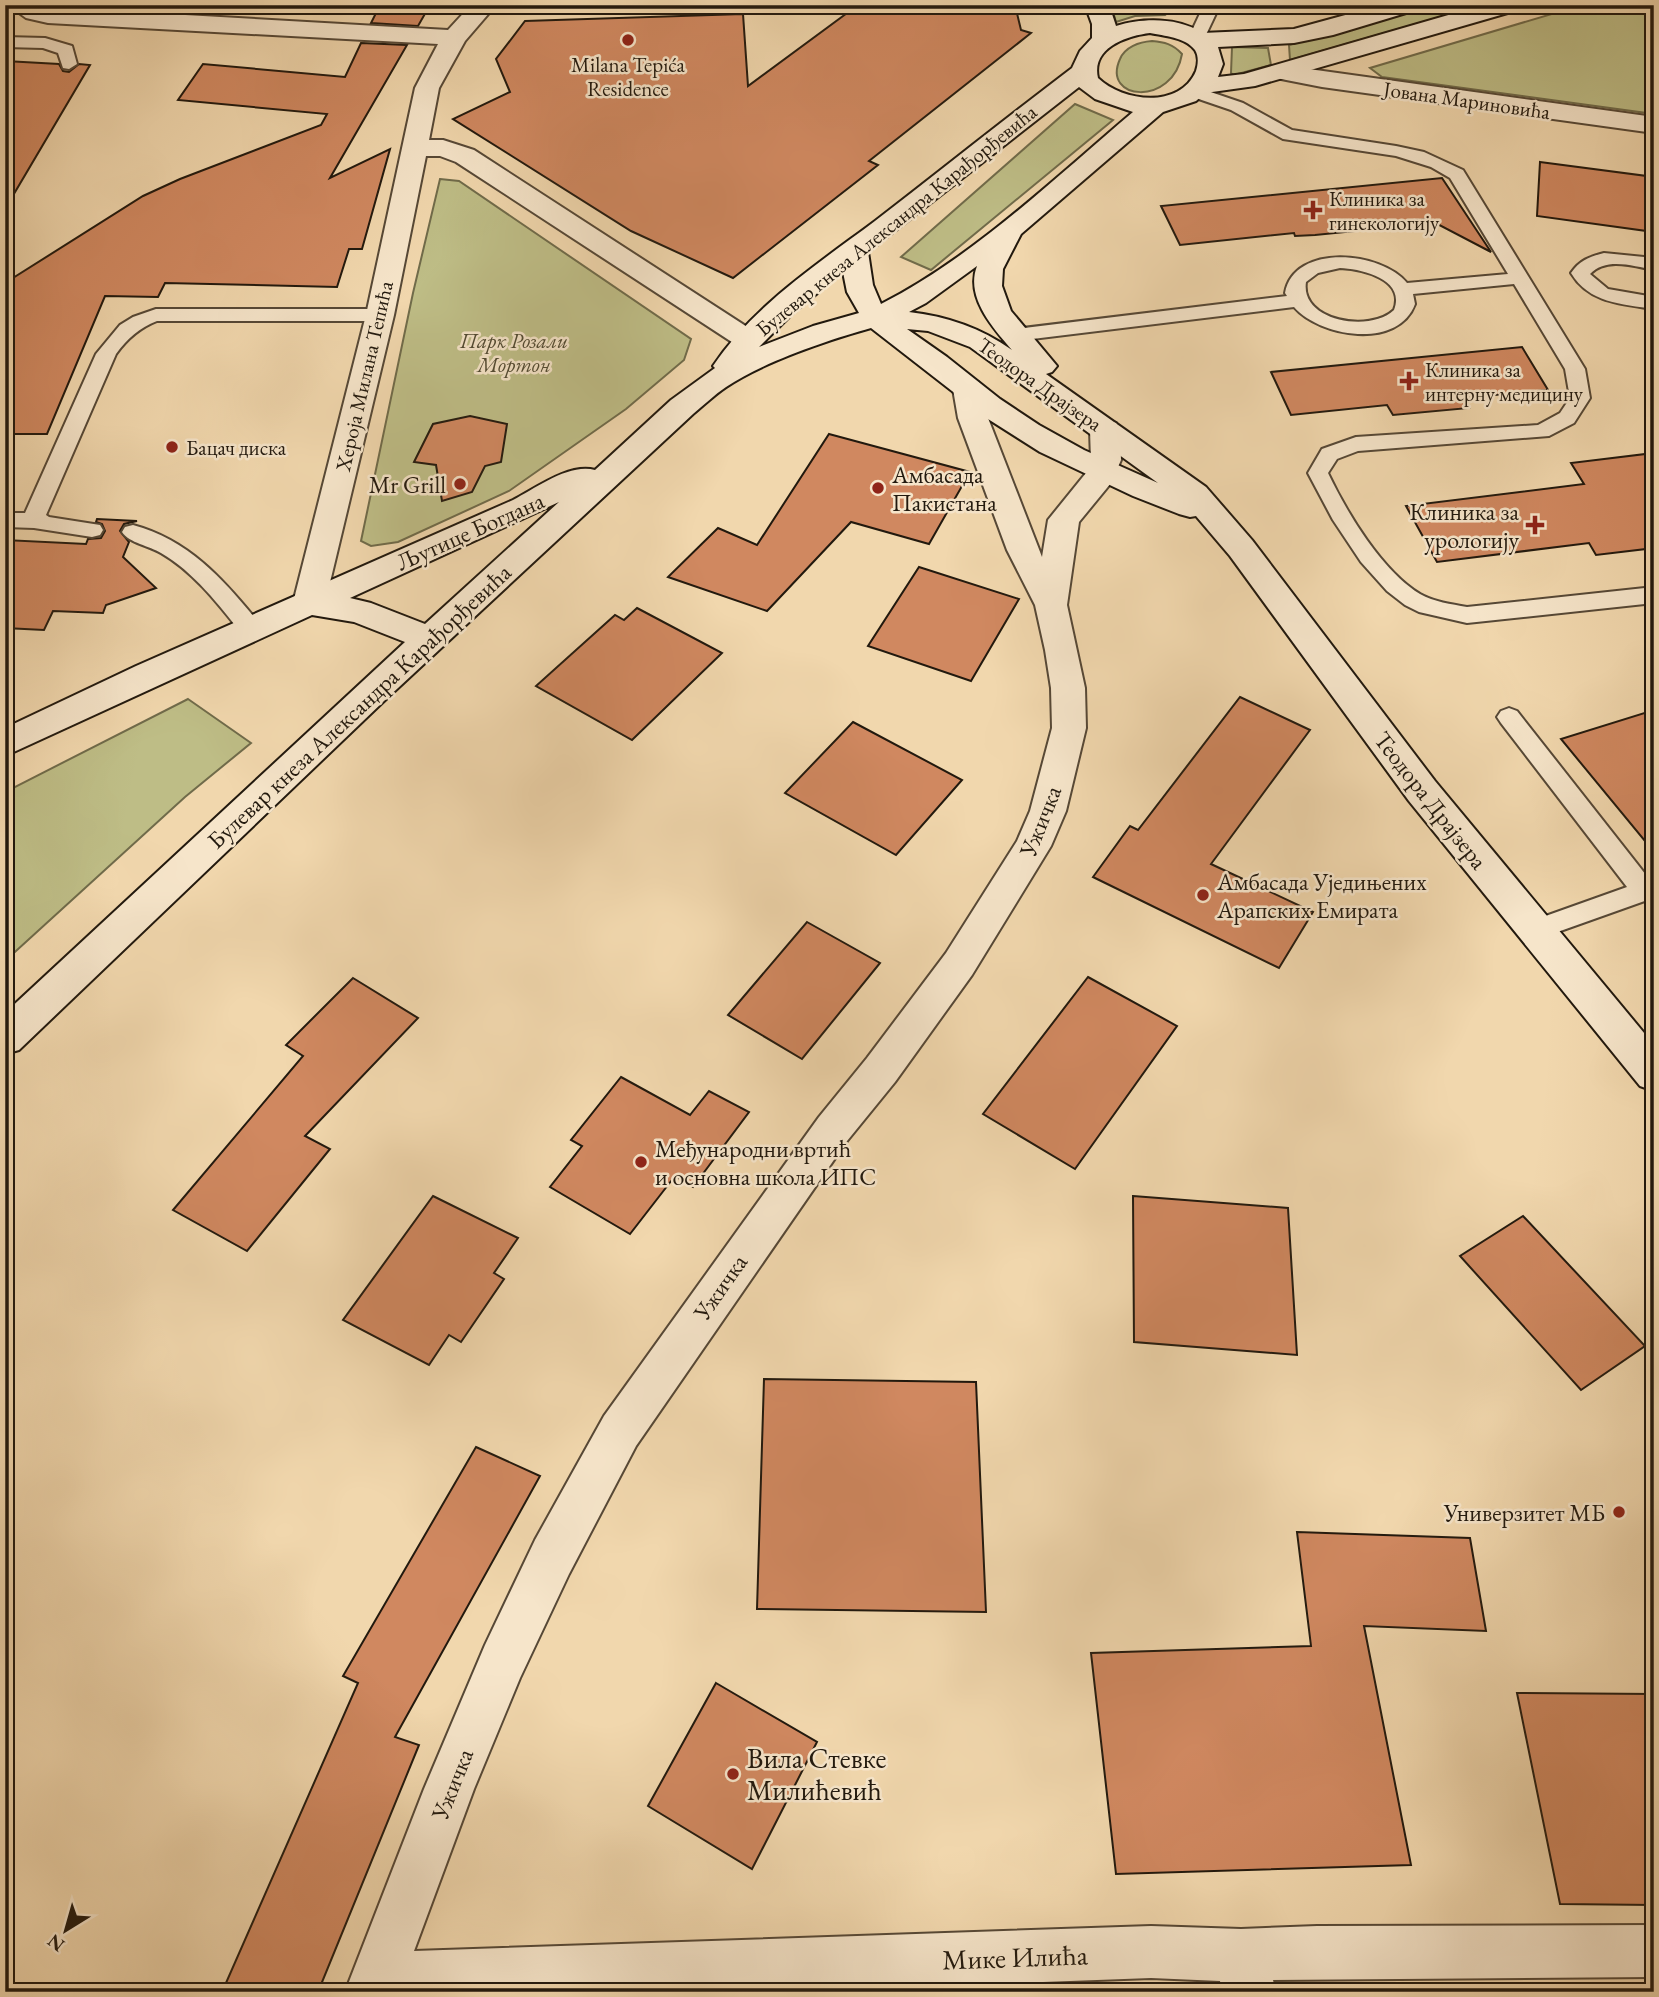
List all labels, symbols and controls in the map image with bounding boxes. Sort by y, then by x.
marker: Milana Tepića Residence [620,32,636,48]
place label: Milana Tepića Residence [571,51,686,102]
street label: Јована Мариновића [1380,75,1553,125]
street label: Булевар кнеза Александра Карађорђевића [750,98,1043,342]
place label: Клиника за гинекологију [1329,185,1440,236]
marker: Клиника за гинекологију [1303,200,1323,220]
street label: Хероја Милана Тепића [329,278,399,475]
park label: Парк Розали Мортон [459,327,568,378]
street label: Теодора Драјзера [972,331,1108,437]
place label: Клиника за интерну медицину [1425,356,1584,407]
marker: Клиника за интерну медицину [1399,371,1419,391]
place label: Бацач диска [186,434,287,461]
marker: Бацач диска [164,439,180,455]
place label: Амбасада Пакистана [891,459,997,518]
place label: Mr Grill [369,469,446,500]
marker: Mr Grill [452,476,468,492]
marker: Амбасада Пакистана [870,480,886,496]
street label: Љутице Богдана [391,484,549,577]
place label: Клиника за урологију [1410,496,1519,555]
marker: Клиника за урологију [1525,515,1545,535]
street label: Булевар кнеза Александра Карађорђевића [200,556,518,855]
street label: Теодора Драјзера [1367,725,1495,876]
street label: Ужичка [1011,781,1068,862]
place label: Амбасада Уједињених Арапских Емирата [1216,866,1427,925]
marker: Амбасада Уједињених Арапских Емирата [1195,887,1211,903]
place label: Међународни вртић и основна школа ИПС [655,1133,876,1192]
marker: Међународни вртић и основна школа ИПС [633,1154,649,1170]
street label: Ужичка [686,1248,754,1327]
place label: Универзитет МБ [1443,1497,1605,1528]
marker: Универзитет МБ [1611,1504,1627,1520]
place label: Вила Стевке Милићевић [747,1740,886,1808]
street label: Ужичка [423,1744,480,1825]
marker: Вила Стевке Милићевић [725,1766,741,1782]
north arrow [32,1896,102,1966]
text: N [42,1928,70,1958]
street label: Мике Илића [942,1936,1089,1978]

